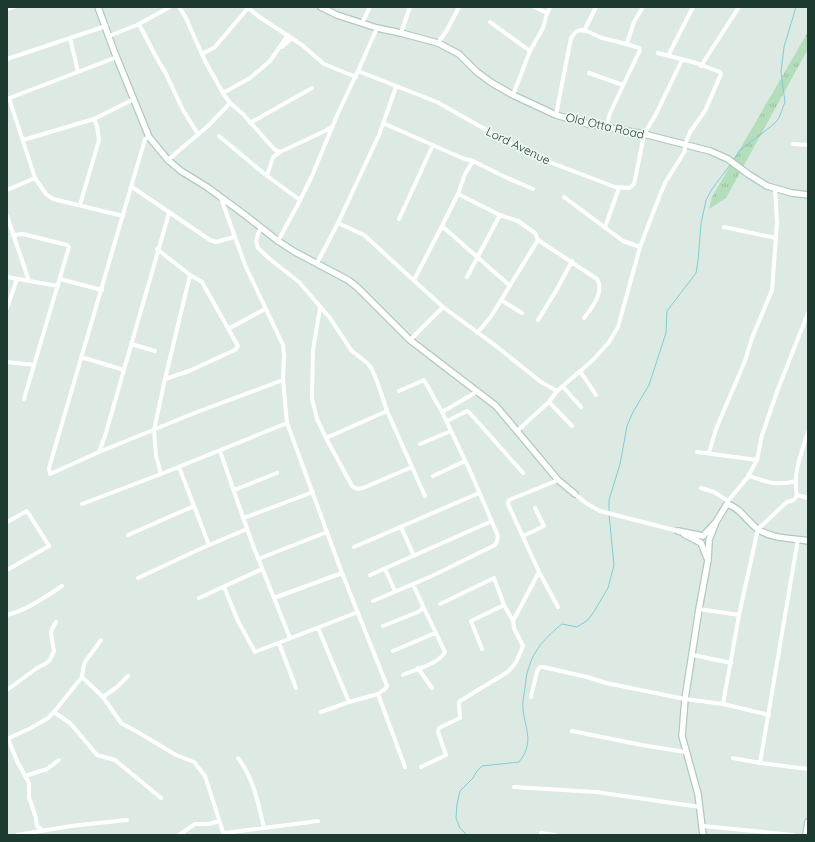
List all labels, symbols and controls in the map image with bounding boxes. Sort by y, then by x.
street label: Old Otta Road [564,109,646,142]
street label: Lord Avenue [484,124,553,168]

